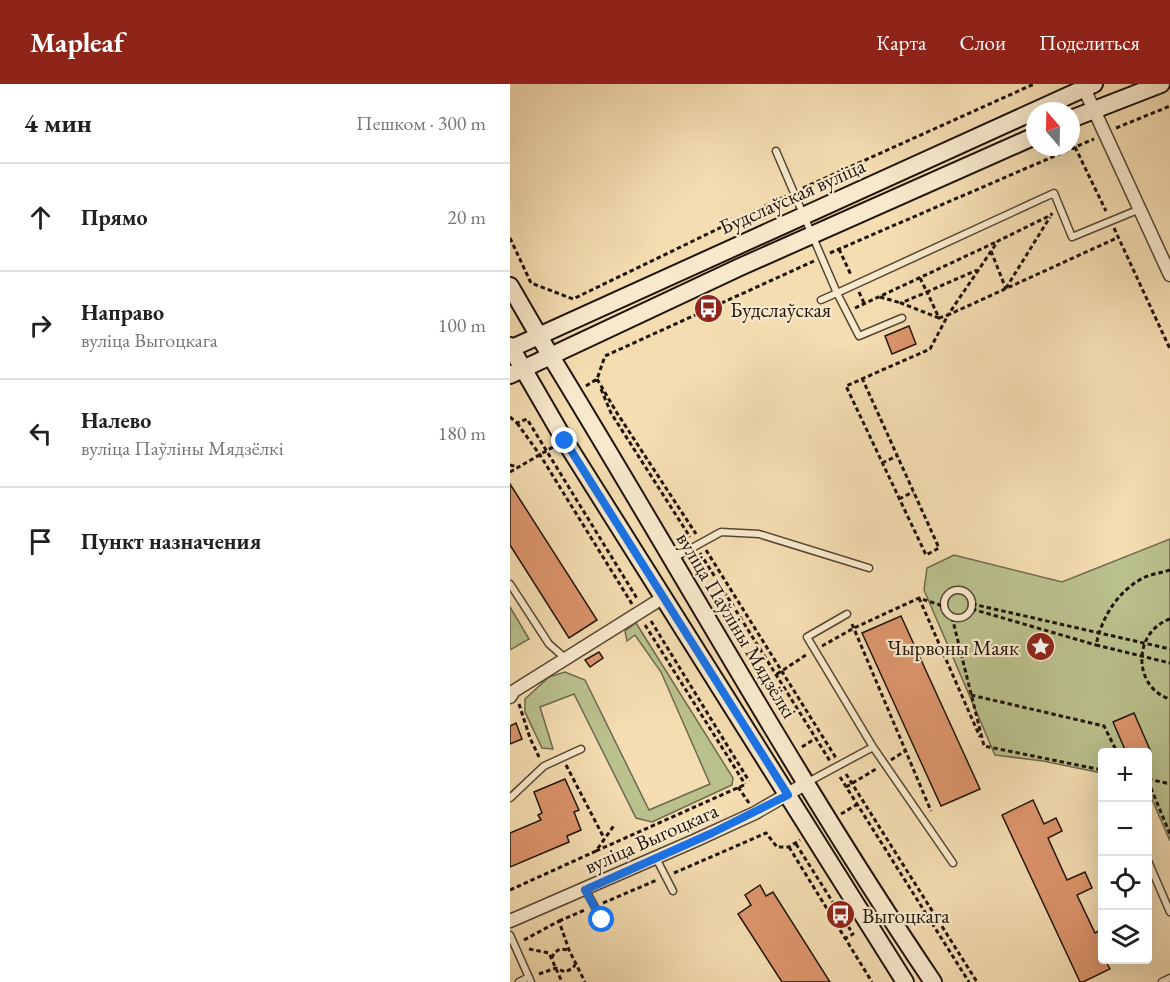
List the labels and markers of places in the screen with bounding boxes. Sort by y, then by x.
bus stop icon: Будслаўская [693,293,725,325]
place label: Будслаўская [730,296,831,323]
place icon: Чырвоны Маяк [1024,631,1056,663]
place label: Чырвоны Маяк [887,634,1019,661]
bus stop icon: Выгоцкага [825,899,857,931]
place label: Выгоцкага [862,902,950,929]

